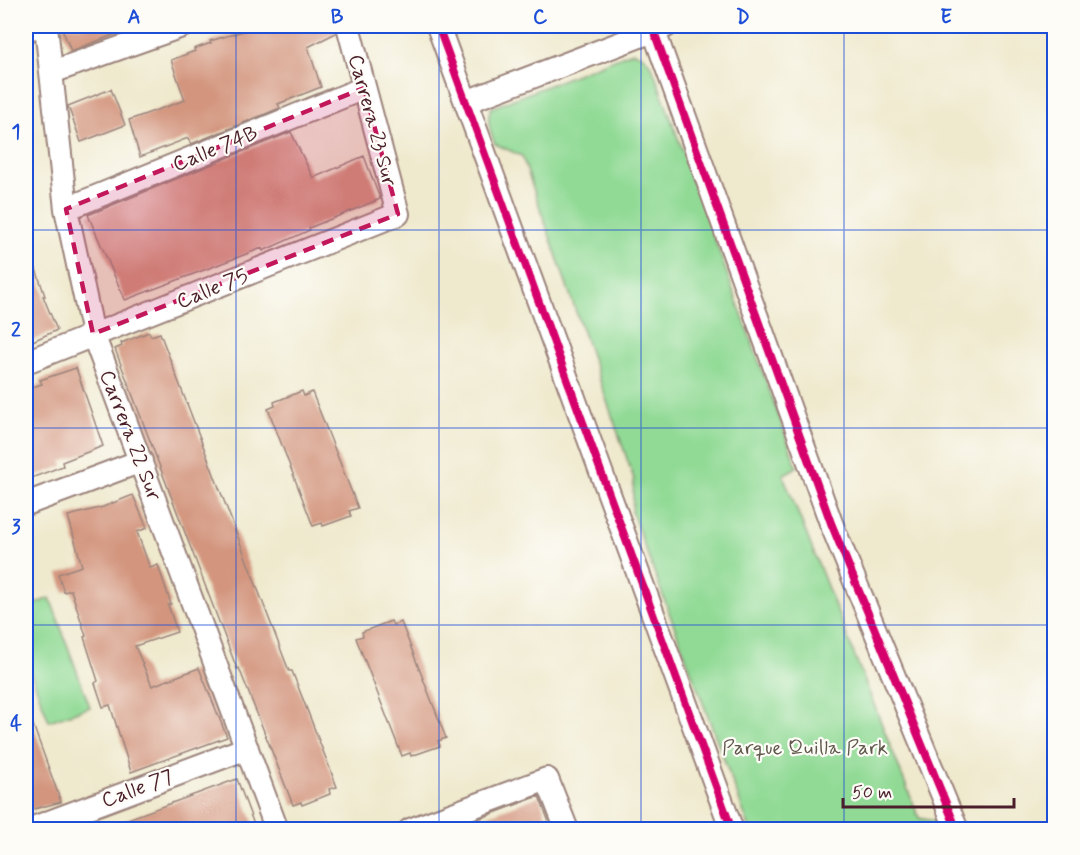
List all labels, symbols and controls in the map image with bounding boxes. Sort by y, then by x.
text: A [127,4,141,31]
text: B [331,4,344,31]
text: C [533,4,548,31]
text: D [736,4,750,31]
text: E [940,4,952,31]
street label: Carrera 23 Sur [341,51,403,190]
text: 1 [12,119,20,146]
street label: Calle 74B [169,119,262,179]
street label: Calle 75 [172,262,252,316]
text: 2 [11,317,21,344]
street label: Carrera 22 Sur [92,366,168,505]
text: 3 [11,514,21,541]
text: 4 [10,711,22,738]
park label: Parque Quilla Park [722,734,888,762]
street label: Calle 77 [98,763,177,815]
scale bar [843,771,1014,809]
text: 50 m [852,781,892,805]

